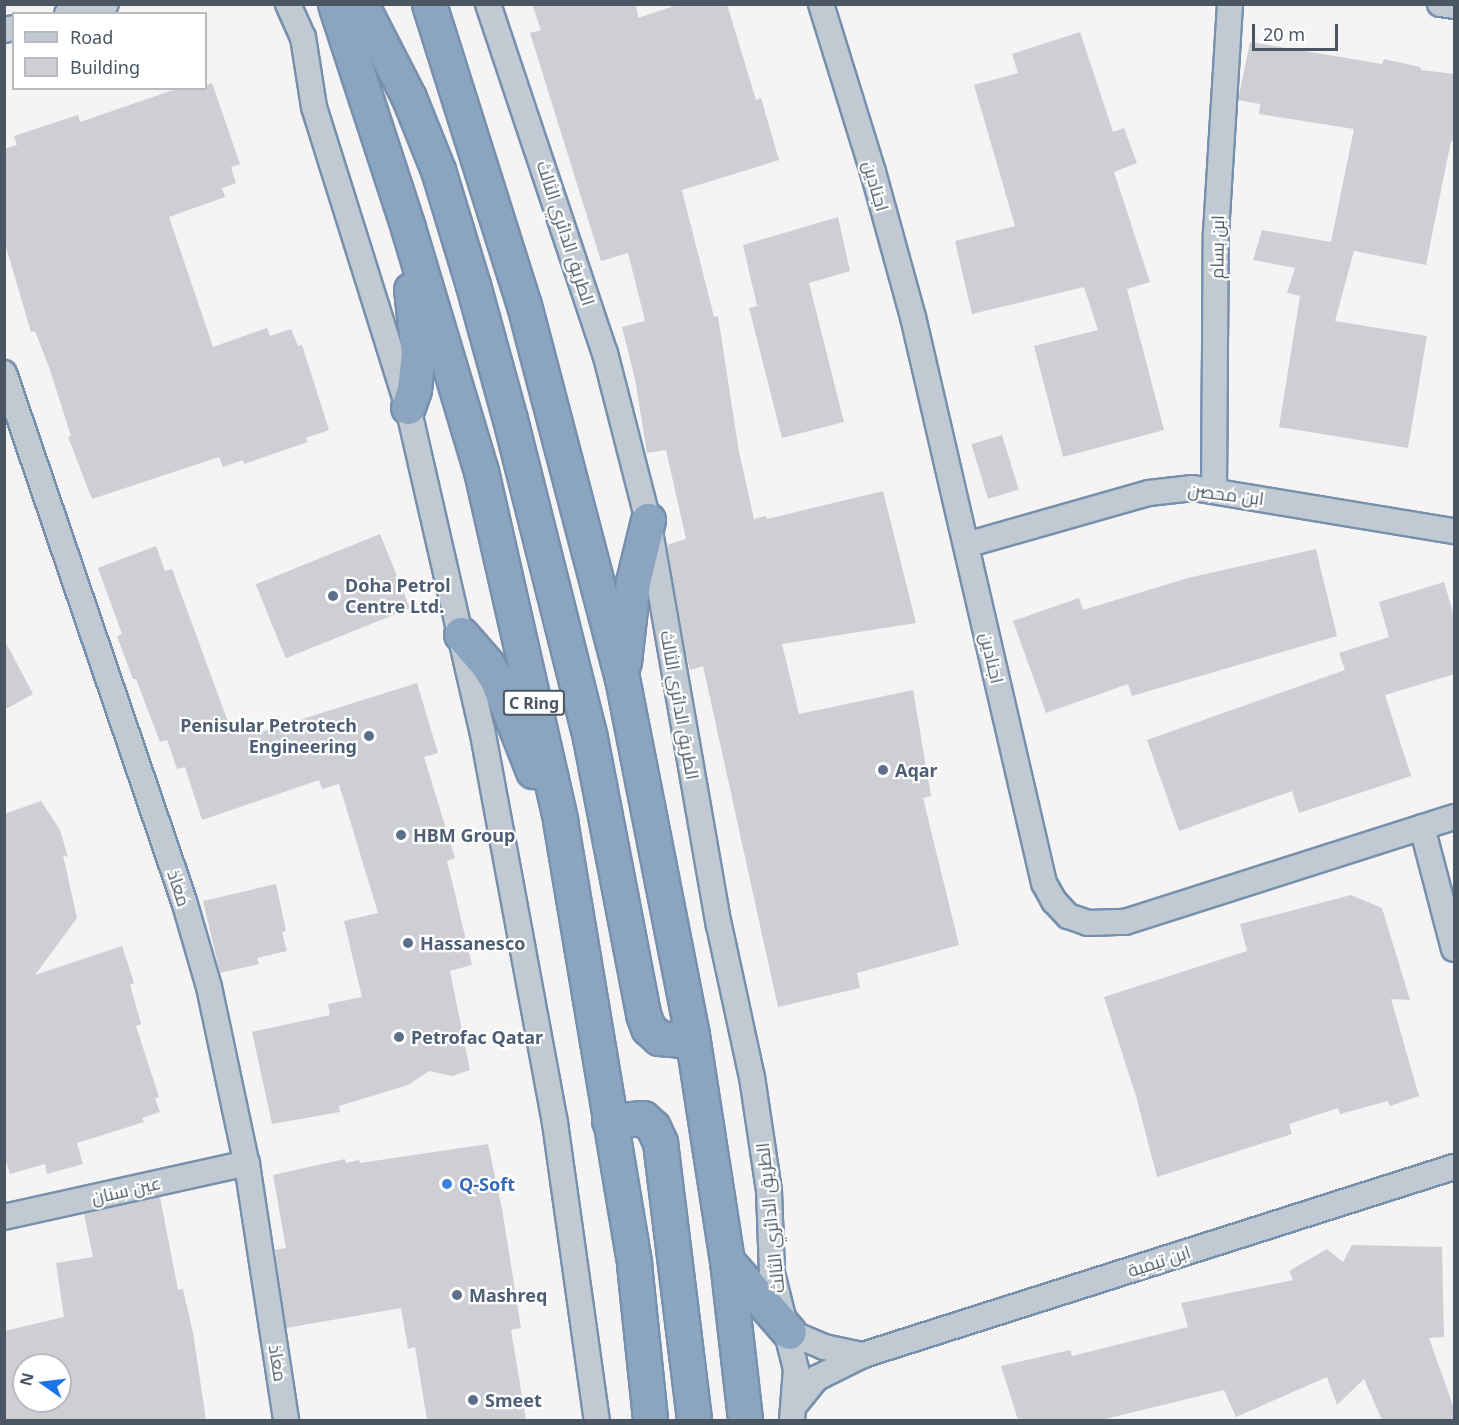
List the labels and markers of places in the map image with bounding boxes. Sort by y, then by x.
place label: Doha Petrol Centre Ltd. [345,575,451,618]
marker: Doha Petrol Centre Ltd. [326,589,340,603]
place label: Penisular Petrotech Engineering [180,715,357,758]
marker: Penisular Petrotech Engineering [362,729,376,743]
place label: Aqar [895,759,938,781]
marker: Aqar [876,763,890,777]
place label: HBM Group [413,824,515,846]
marker: HBM Group [394,828,408,842]
place label: Hassanesco [420,932,525,954]
marker: Hassanesco [401,936,415,950]
place label: Petrofac Qatar [411,1026,543,1048]
marker: Petrofac Qatar [392,1030,406,1044]
place label: Q-Soft [459,1173,515,1195]
marker: Q-Soft [440,1177,454,1191]
place label: Mashreq [469,1284,547,1306]
marker: Mashreq [450,1288,464,1302]
place label: Smeet [485,1389,542,1411]
marker: Smeet [466,1393,480,1407]

